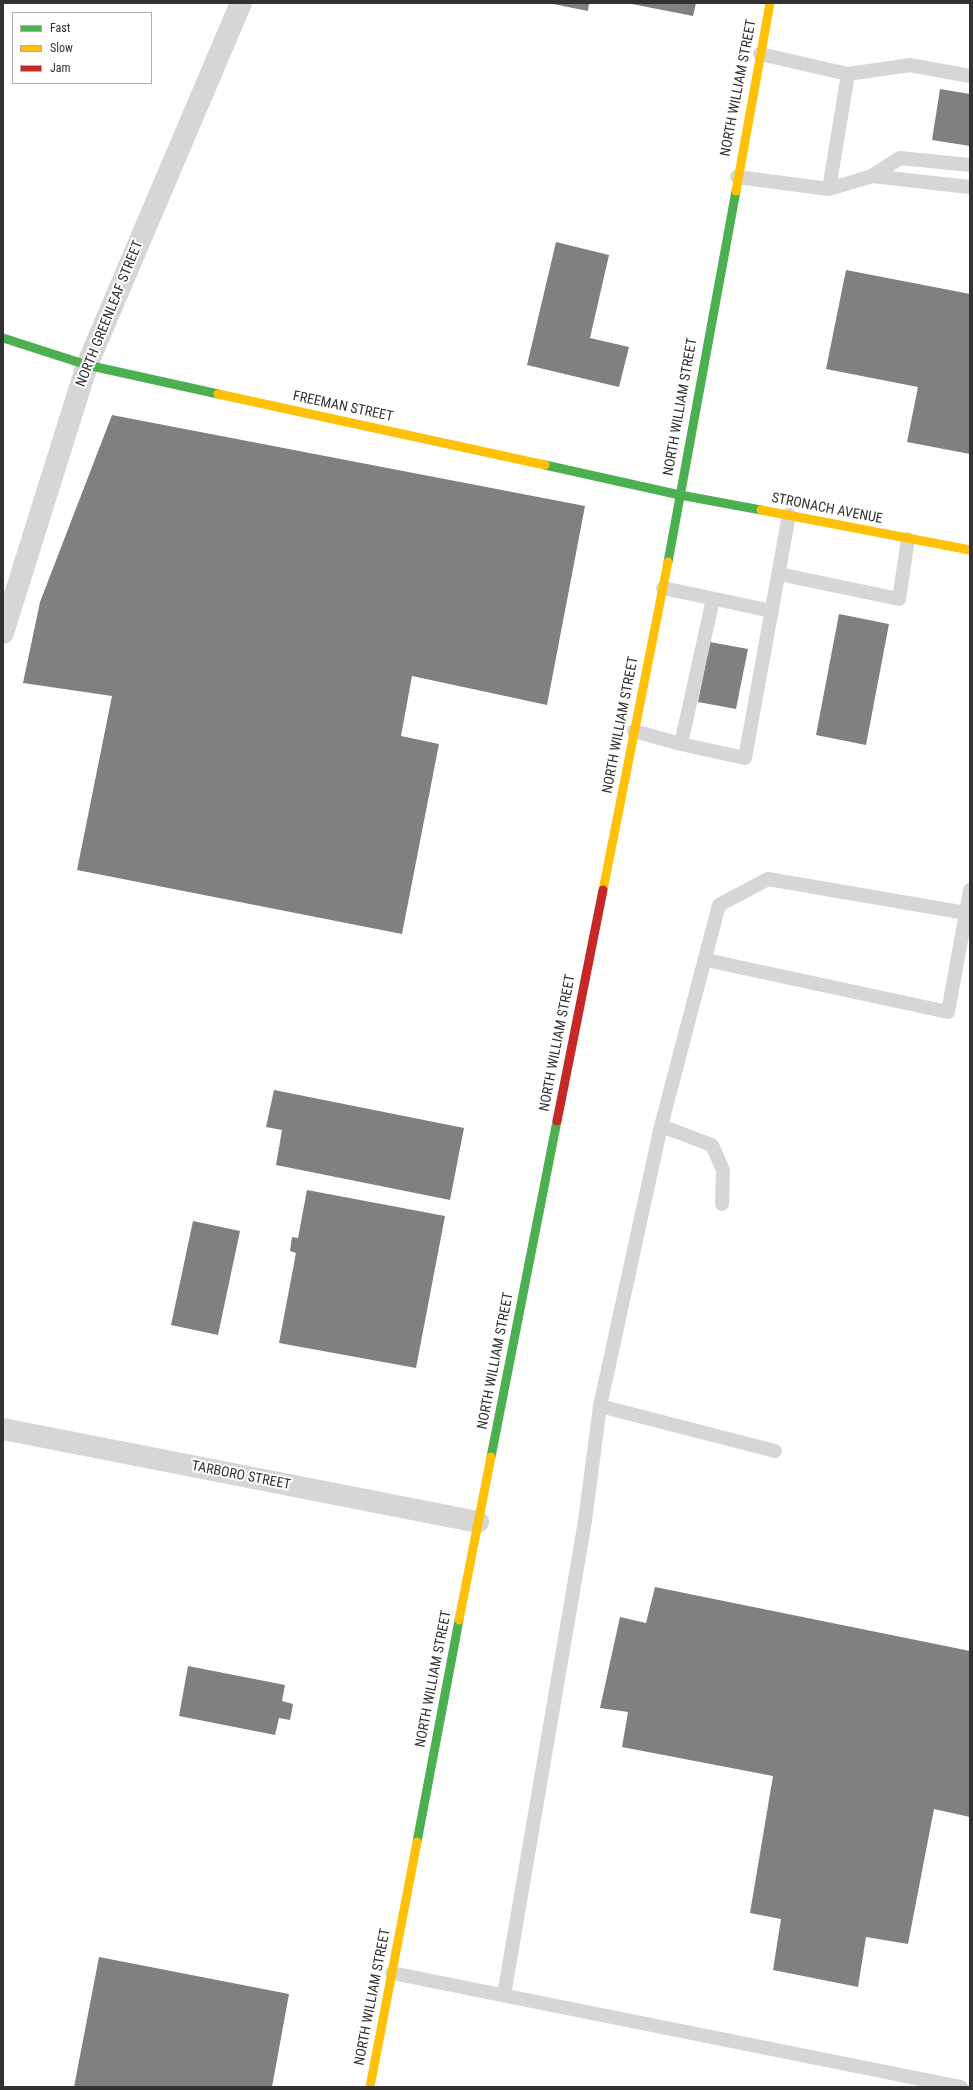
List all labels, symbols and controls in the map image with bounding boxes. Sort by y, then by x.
legend [12,12,152,84]
street label: NORTH WILLIAM STREET [717,18,761,158]
text: Fast [50,21,70,35]
text: Slow [50,41,73,55]
text: Jam [50,61,71,75]
street label: NORTH GREENLEAF STREET [73,238,147,390]
street label: NORTH WILLIAM STREET [661,337,701,477]
street label: FREEMAN STREET [291,388,395,426]
street label: STRONACH AVENUE [770,490,884,528]
street label: NORTH WILLIAM STREET [599,655,643,795]
street label: NORTH WILLIAM STREET [536,973,580,1113]
street label: NORTH WILLIAM STREET [474,1291,518,1431]
street label: TARBORO STREET [190,1458,292,1494]
street label: NORTH WILLIAM STREET [412,1609,456,1749]
street label: NORTH WILLIAM STREET [351,1927,395,2067]

